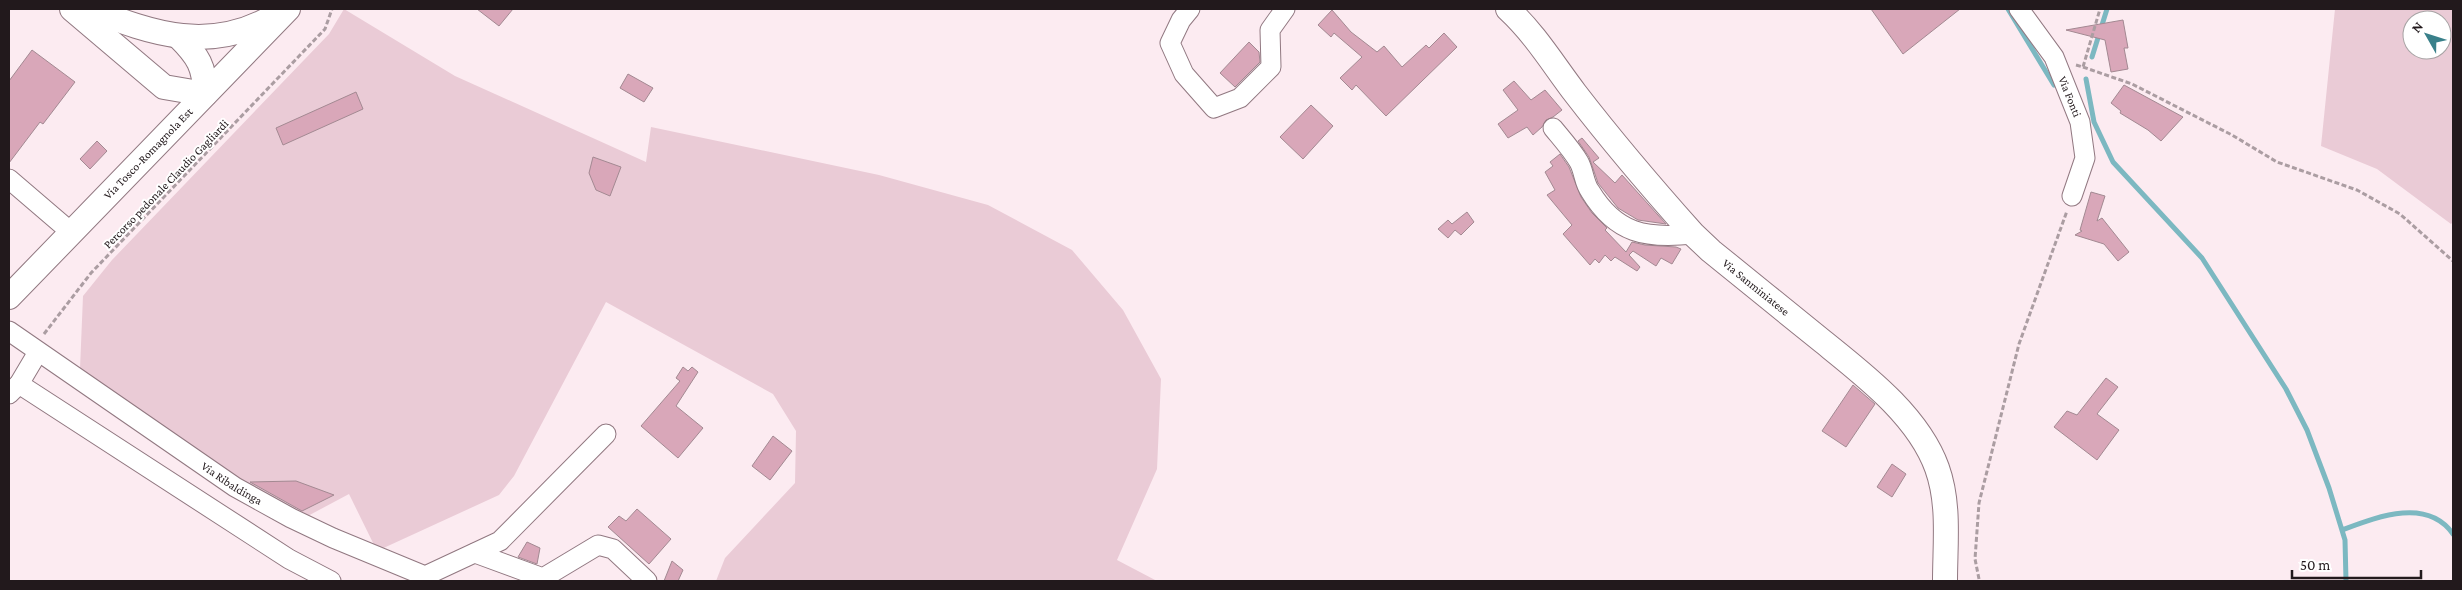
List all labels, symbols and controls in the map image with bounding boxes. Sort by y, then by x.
north arrow [2402,10,2452,60]
text: N [2408,18,2426,36]
street label: Via Fonti [2055,74,2084,119]
street label: Via Tosco-Romagnola Est [101,104,196,202]
street label: Percorso pedonale Claudio Gagliardi [101,117,231,251]
street label: Via Sanminiatese [1720,256,1792,319]
street label: Via Ribaldinga [199,459,265,508]
scale bar [2292,548,2421,580]
text: 50 m [2300,557,2330,573]

